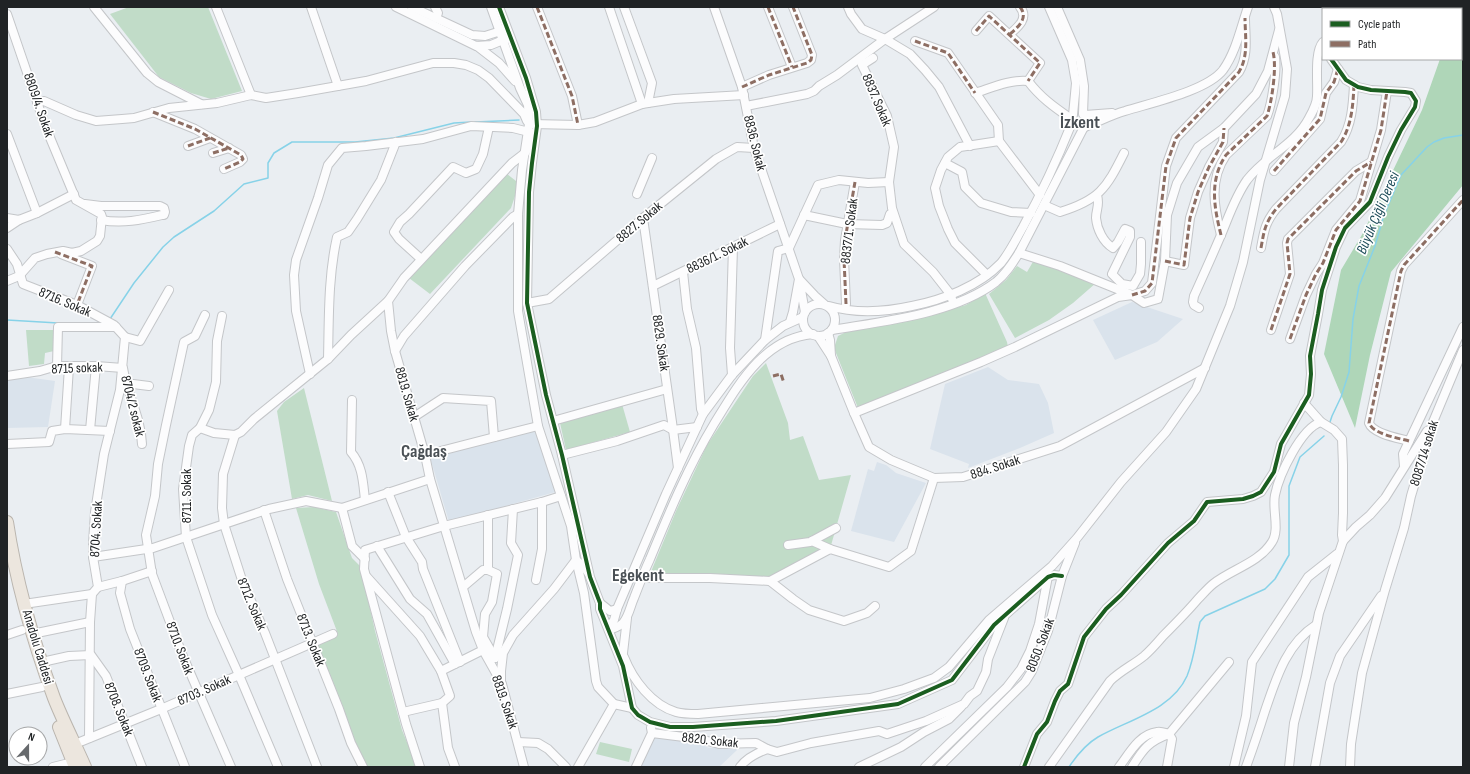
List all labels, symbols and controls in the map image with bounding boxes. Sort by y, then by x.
legend [1322,8,1462,60]
text: Cycle path [1358,17,1400,32]
text: Path [1358,37,1376,52]
street label: 8809/4. Sokak [20,71,58,140]
street label: 8837. Sokak [858,71,896,129]
district label: İzkent [1060,112,1100,133]
street label: 8836. Sokak [740,113,770,173]
water label: Büyük Çiğli Deresi [1352,168,1404,257]
street label: 8827. Sokak [612,197,666,246]
street label: 8837/1. Sokak [837,197,862,265]
street label: 8836/1. Sokak [683,233,751,277]
street label: 8716. Sokak [36,283,94,321]
street label: 8829. Sokak [649,314,673,373]
street label: 8715 sokak [51,359,104,377]
street label: 8819. Sokak [391,365,423,424]
street label: 8704/2 sokak [117,374,149,439]
street label: 8087/14 sokak [1406,417,1442,488]
district label: Çağdaş [401,441,447,462]
street label: 884. Sokak [968,451,1023,483]
street label: 8711. Sokak [178,468,195,523]
street label: 8704. Sokak [86,500,106,558]
district label: Egekent [612,565,664,586]
street label: 8712. Sokak [233,575,271,633]
street label: Anadolu Caddesi [18,607,57,686]
street label: 8713. Sokak [293,611,329,669]
street label: 8050. Sokak [1022,615,1058,674]
street label: 8710. Sokak [162,619,198,677]
street label: 8709. Sokak [130,646,166,705]
street label: 8703. Sokak [175,670,234,709]
street label: 8819. Sokak [488,673,522,732]
street label: 8708. Sokak [100,680,138,739]
north arrow [8,726,48,766]
street label: 8820. Sokak [681,729,740,751]
text: N [26,730,37,744]

